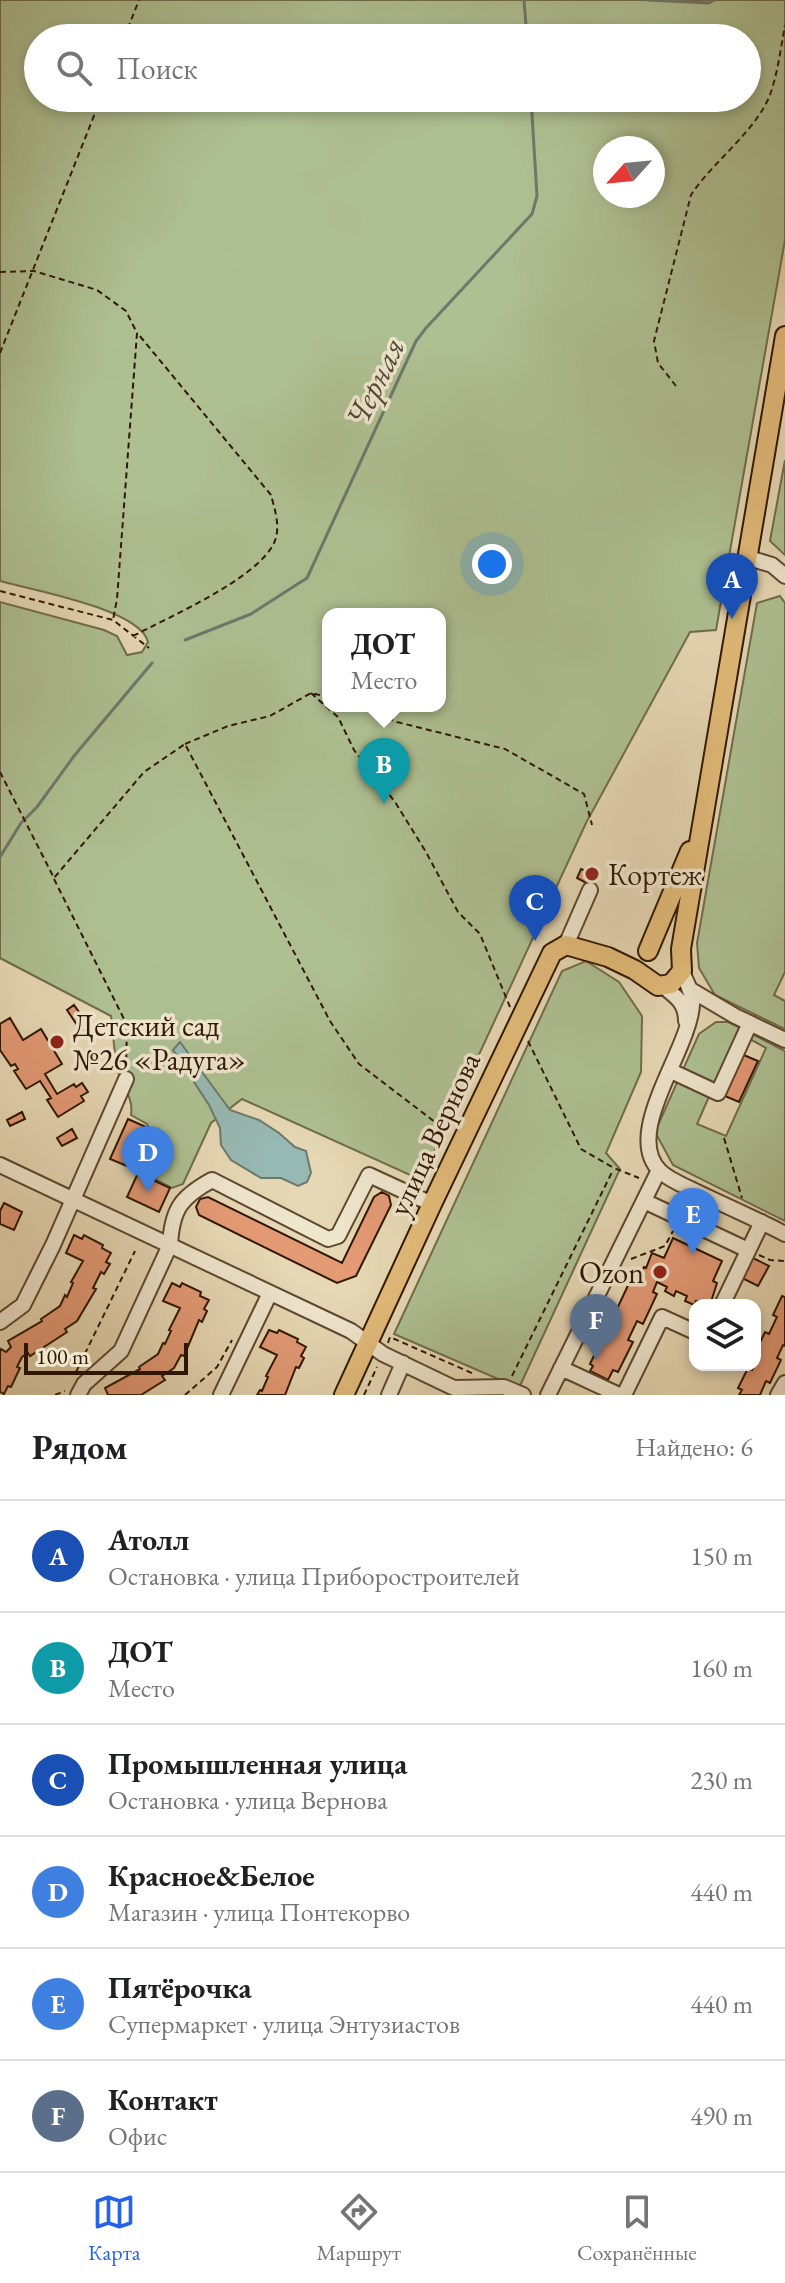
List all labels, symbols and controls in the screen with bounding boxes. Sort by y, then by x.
search box [24,24,761,112]
icon: search [52,46,96,90]
text: Поиск [116,49,198,88]
north arrow [593,136,665,208]
water label: Черная [335,330,415,434]
your location [472,544,512,584]
pin: A [706,553,758,619]
popup [322,608,446,712]
text: ДОТ [351,624,415,663]
text: Место [351,663,417,697]
pin: B [358,738,410,804]
place label: Кортеж [608,855,702,894]
marker: Кортеж [583,865,601,883]
pin: C [509,875,561,941]
place label: Детский сад №26 «Радуга» [73,1006,246,1079]
marker: Детский сад №26 «Радуга» [48,1033,66,1051]
street label: улица Вернова [379,1046,489,1222]
pin: D [122,1126,174,1192]
pin: E [667,1188,719,1254]
place label: Ozon [579,1253,644,1292]
marker: Ozon [651,1263,669,1281]
pin: F [570,1294,622,1360]
map controls [689,1299,761,1371]
button: layers [689,1299,761,1371]
scale bar [24,1339,188,1375]
text: 100 m [36,1342,89,1371]
text: Рядом [32,1425,127,1469]
text: Найдено: 6 [635,1430,753,1464]
text: Атолл [108,1520,189,1559]
text: A [49,1539,67,1573]
text: 150 m [690,1539,753,1573]
text: Остановка · улица Приборостроителей [108,1559,520,1593]
text: ДОТ [108,1632,173,1671]
text: B [50,1651,66,1685]
text: 160 m [690,1651,753,1685]
text: Место [108,1671,175,1705]
text: Промышленная улица [108,1744,407,1783]
text: C [49,1763,67,1797]
text: 230 m [690,1763,753,1797]
text: Остановка · улица Вернова [108,1783,388,1817]
text: Красное&Белое [108,1856,315,1895]
text: D [48,1875,68,1909]
text: 440 m [690,1875,753,1909]
text: Магазин · улица Понтекорво [108,1895,410,1929]
text: Пятёрочка [108,1968,252,2007]
text: E [51,1987,65,2021]
text: 440 m [690,1987,753,2021]
text: Супермаркет · улица Энтузиастов [108,2007,460,2041]
text: Контакт [108,2080,218,2119]
text: F [51,2099,65,2133]
text: 490 m [690,2099,753,2133]
text: Офис [108,2119,167,2153]
tab: Карта [88,2190,141,2267]
tab: Маршрут [317,2190,401,2267]
tab: Сохранённые [577,2190,697,2267]

